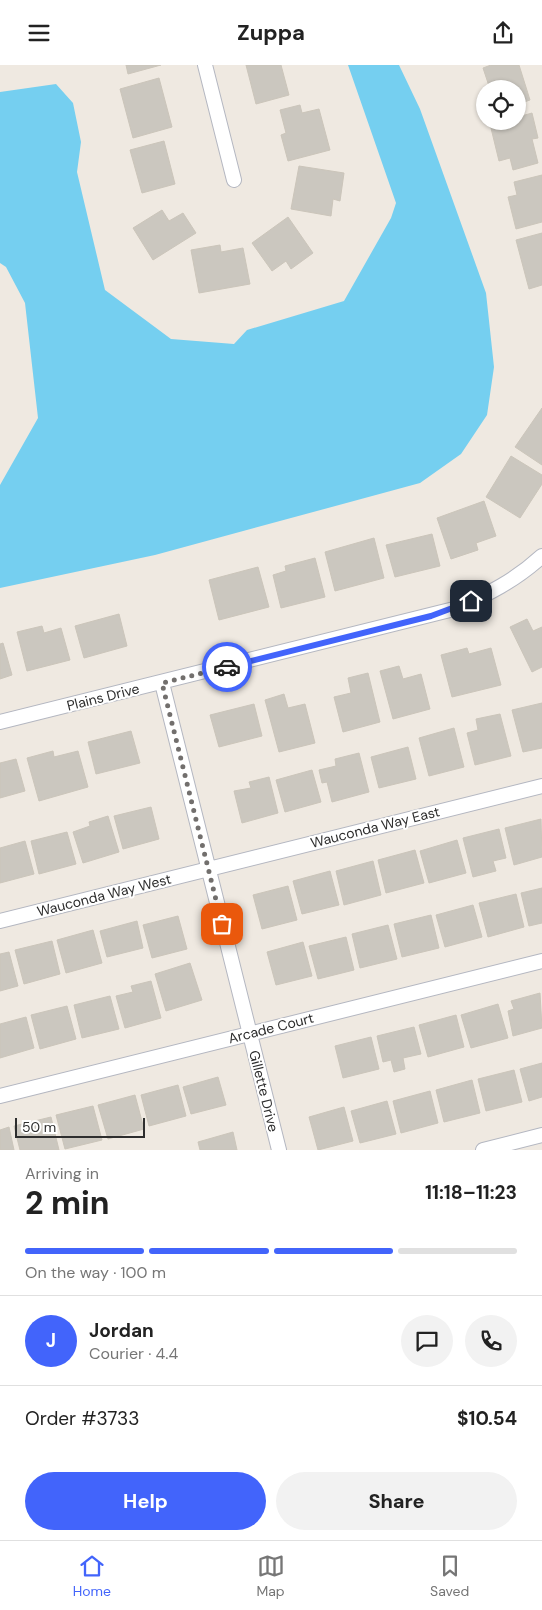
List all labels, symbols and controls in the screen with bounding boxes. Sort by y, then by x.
text: Zuppa [237,18,305,47]
icon: menu [25,19,53,47]
icon: share [489,19,517,47]
map controls [476,80,526,130]
button: locate [476,80,526,130]
pin [450,580,492,622]
icon: home [457,587,485,615]
courier [202,642,252,692]
icon: car [213,653,241,681]
street label: Plains Drive [65,679,141,715]
street label: Wauconda Way East [309,802,441,852]
street label: Wauconda Way West [35,870,173,920]
pin [201,903,243,945]
icon: bag [208,910,236,938]
street label: Arcade Court [226,1009,316,1047]
street label: Gillette Drive [245,1048,283,1134]
scale bar [15,1115,145,1138]
text: 50 m [22,1118,56,1136]
text: Arriving in [25,1163,99,1184]
text: 11:18–11:23 [425,1180,517,1205]
text: 2 min [25,1182,110,1224]
text: On the way · 100 m [25,1262,166,1283]
button: chat [401,1315,453,1367]
button: phone [465,1315,517,1367]
text: Jordan [89,1318,154,1343]
text: J [46,1328,56,1353]
text: Courier · 4.4 [89,1343,178,1364]
text: Order #3733 [25,1406,139,1431]
text: $10.54 [457,1406,517,1431]
button: Help [25,1472,266,1530]
button: Share [276,1472,517,1530]
tab: Home [73,1552,111,1600]
tab: Map [256,1552,285,1600]
tab: Saved [430,1552,469,1600]

